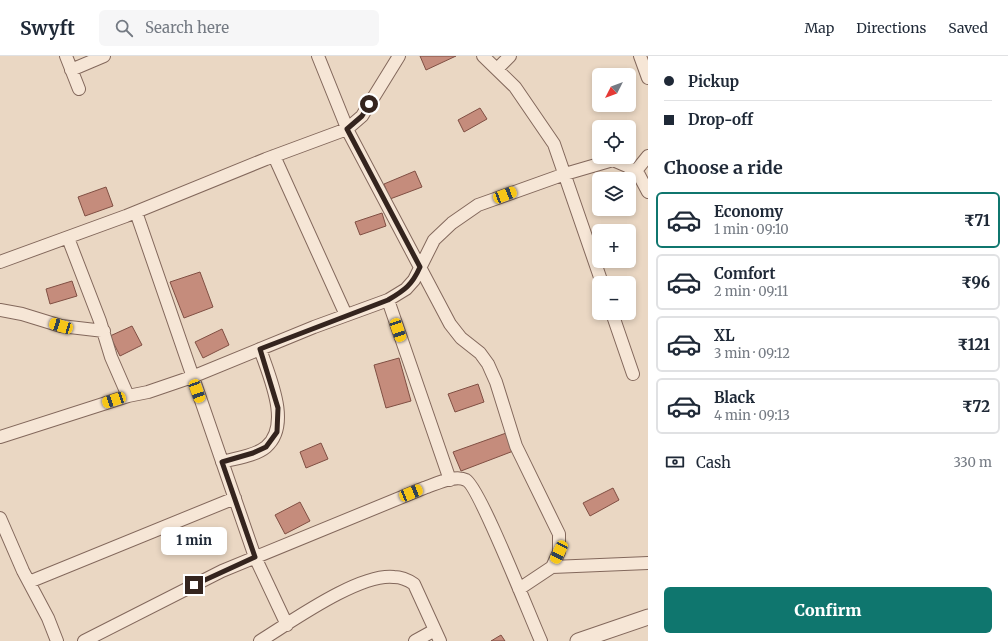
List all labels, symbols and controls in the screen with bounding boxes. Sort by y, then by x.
search box [99,10,379,46]
text: Swyft [20,16,75,40]
icon: search [113,17,135,39]
text: Search here [145,18,229,37]
text: Map [804,19,834,37]
text: Directions [856,19,926,37]
text: Saved [948,19,988,37]
north arrow [592,68,636,112]
map controls [592,68,636,320]
text: Pickup [688,72,739,91]
route start [360,95,378,113]
text: Drop-off [688,110,753,129]
button: locate [592,120,636,164]
text: Choose a ride [664,156,783,179]
button: layers [592,172,636,216]
car [492,185,518,205]
icon: car [666,202,702,238]
text: Economy [714,202,783,221]
text: ₹71 [964,211,990,230]
text: 1 min · 09:10 [714,221,789,238]
button: + [592,224,636,268]
icon: car [666,264,702,300]
text: Comfort [714,264,775,283]
text: ₹96 [961,273,990,292]
button: − [592,276,636,320]
text: 2 min · 09:11 [714,283,788,300]
car [48,317,74,335]
car [388,317,408,343]
icon: car [666,326,702,362]
text: XL [714,326,735,345]
text: ₹121 [957,335,990,354]
text: 3 min · 09:12 [714,345,790,362]
car [187,378,207,404]
icon: car [666,388,702,424]
text: Black [714,388,755,407]
car [101,391,127,409]
text: ₹72 [962,397,990,416]
text: 4 min · 09:13 [714,407,790,424]
icon: cash [664,451,686,473]
text: Cash [696,453,731,472]
text: 330 m [953,454,992,471]
car [398,483,424,503]
callout: 1 min [161,527,227,555]
text: 1 min [176,532,212,549]
car [548,539,570,565]
route end [185,576,203,594]
button: Confirm [664,587,992,633]

